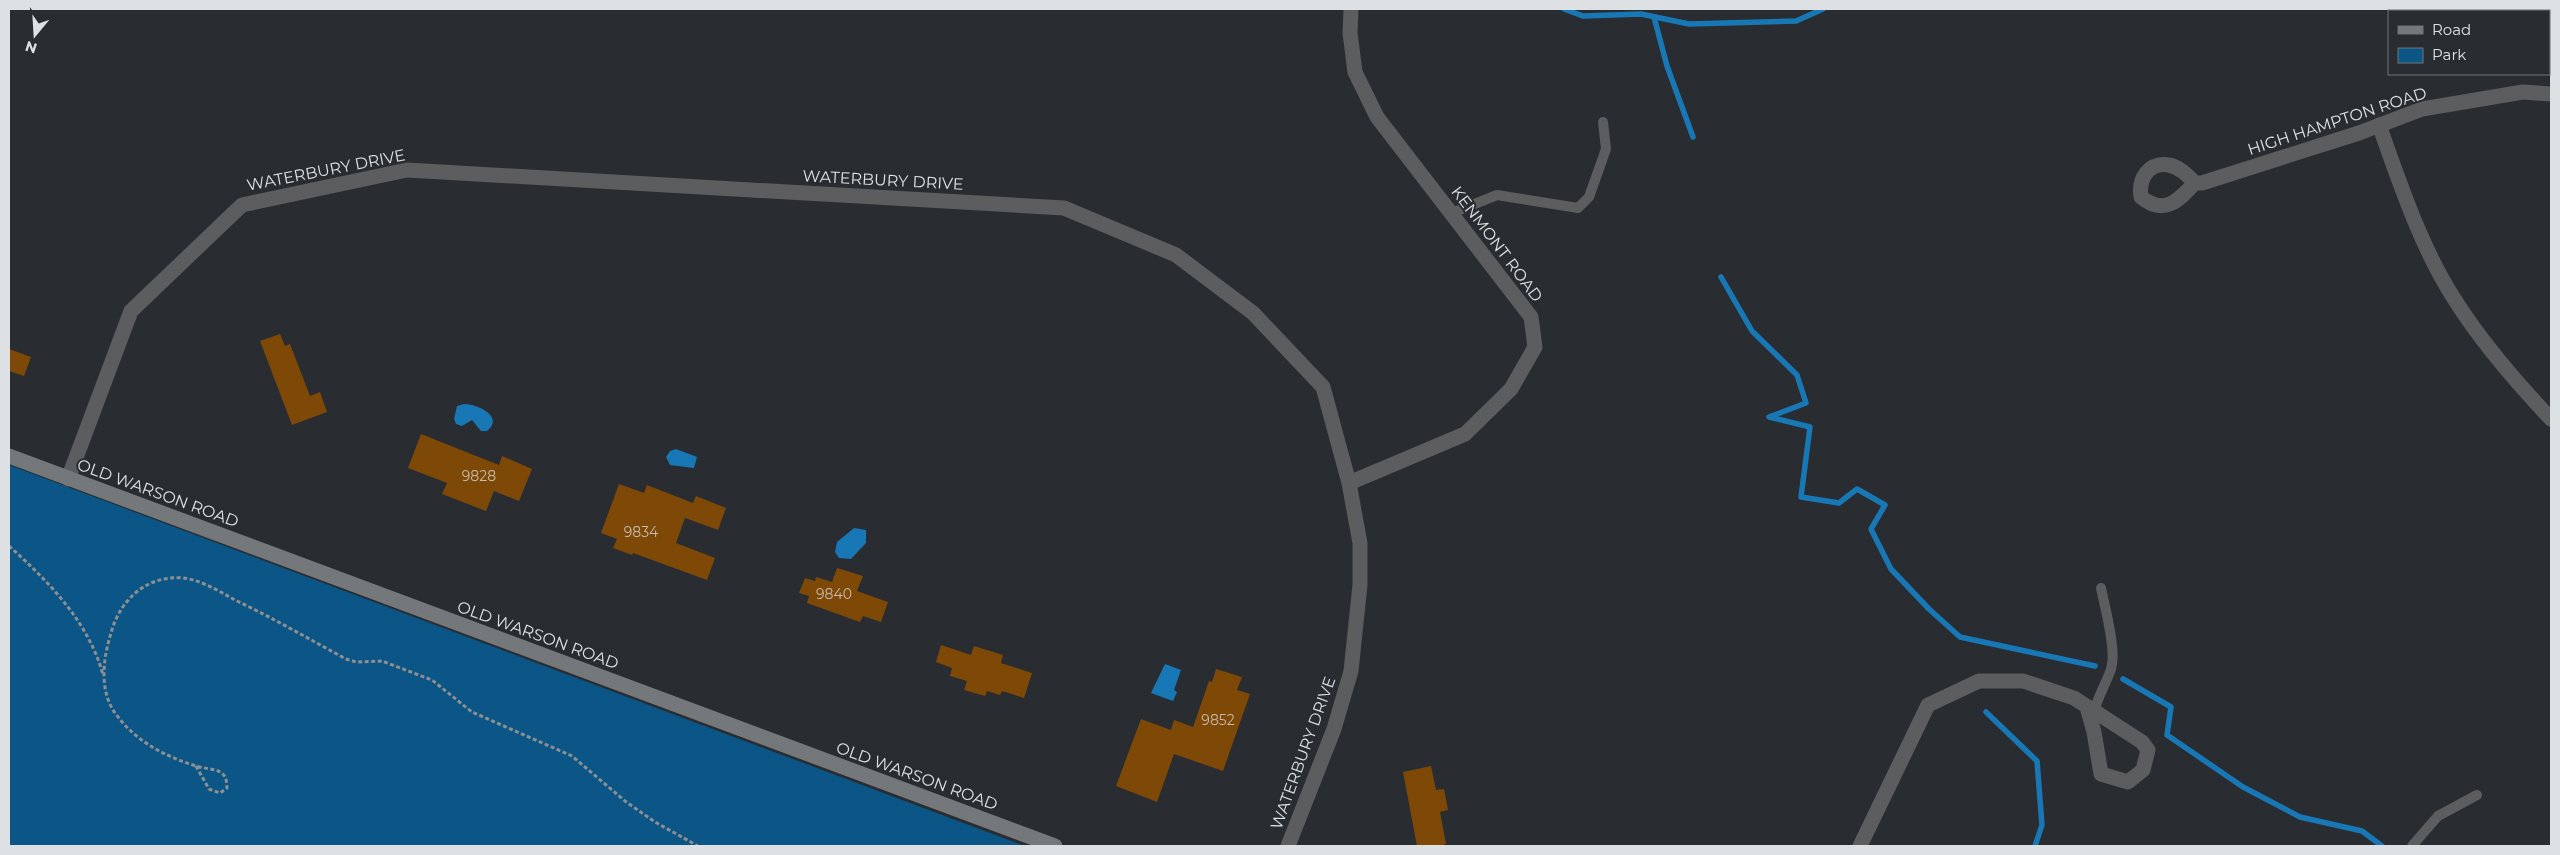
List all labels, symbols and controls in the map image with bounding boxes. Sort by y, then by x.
north arrow [10,10,60,60]
legend [2388,10,2550,75]
text: Road [2432,20,2471,39]
text: N [23,37,39,58]
text: Park [2432,45,2466,64]
street label: HIGH HAMPTON ROAD [2245,83,2429,159]
street label: WATERBURY DRIVE [245,145,407,195]
street label: WATERBURY DRIVE [802,166,964,194]
street label: KENMONT ROAD [1447,182,1547,306]
street label: OLD WARSON ROAD [75,455,241,531]
house number: 9828 [462,467,496,485]
house number: 9834 [624,523,659,541]
house number: 9840 [816,585,852,603]
street label: OLD WARSON ROAD [455,597,621,673]
street label: WATERBURY DRIVE [1267,674,1339,832]
house number: 9852 [1201,711,1235,729]
street label: OLD WARSON ROAD [834,738,1000,814]

